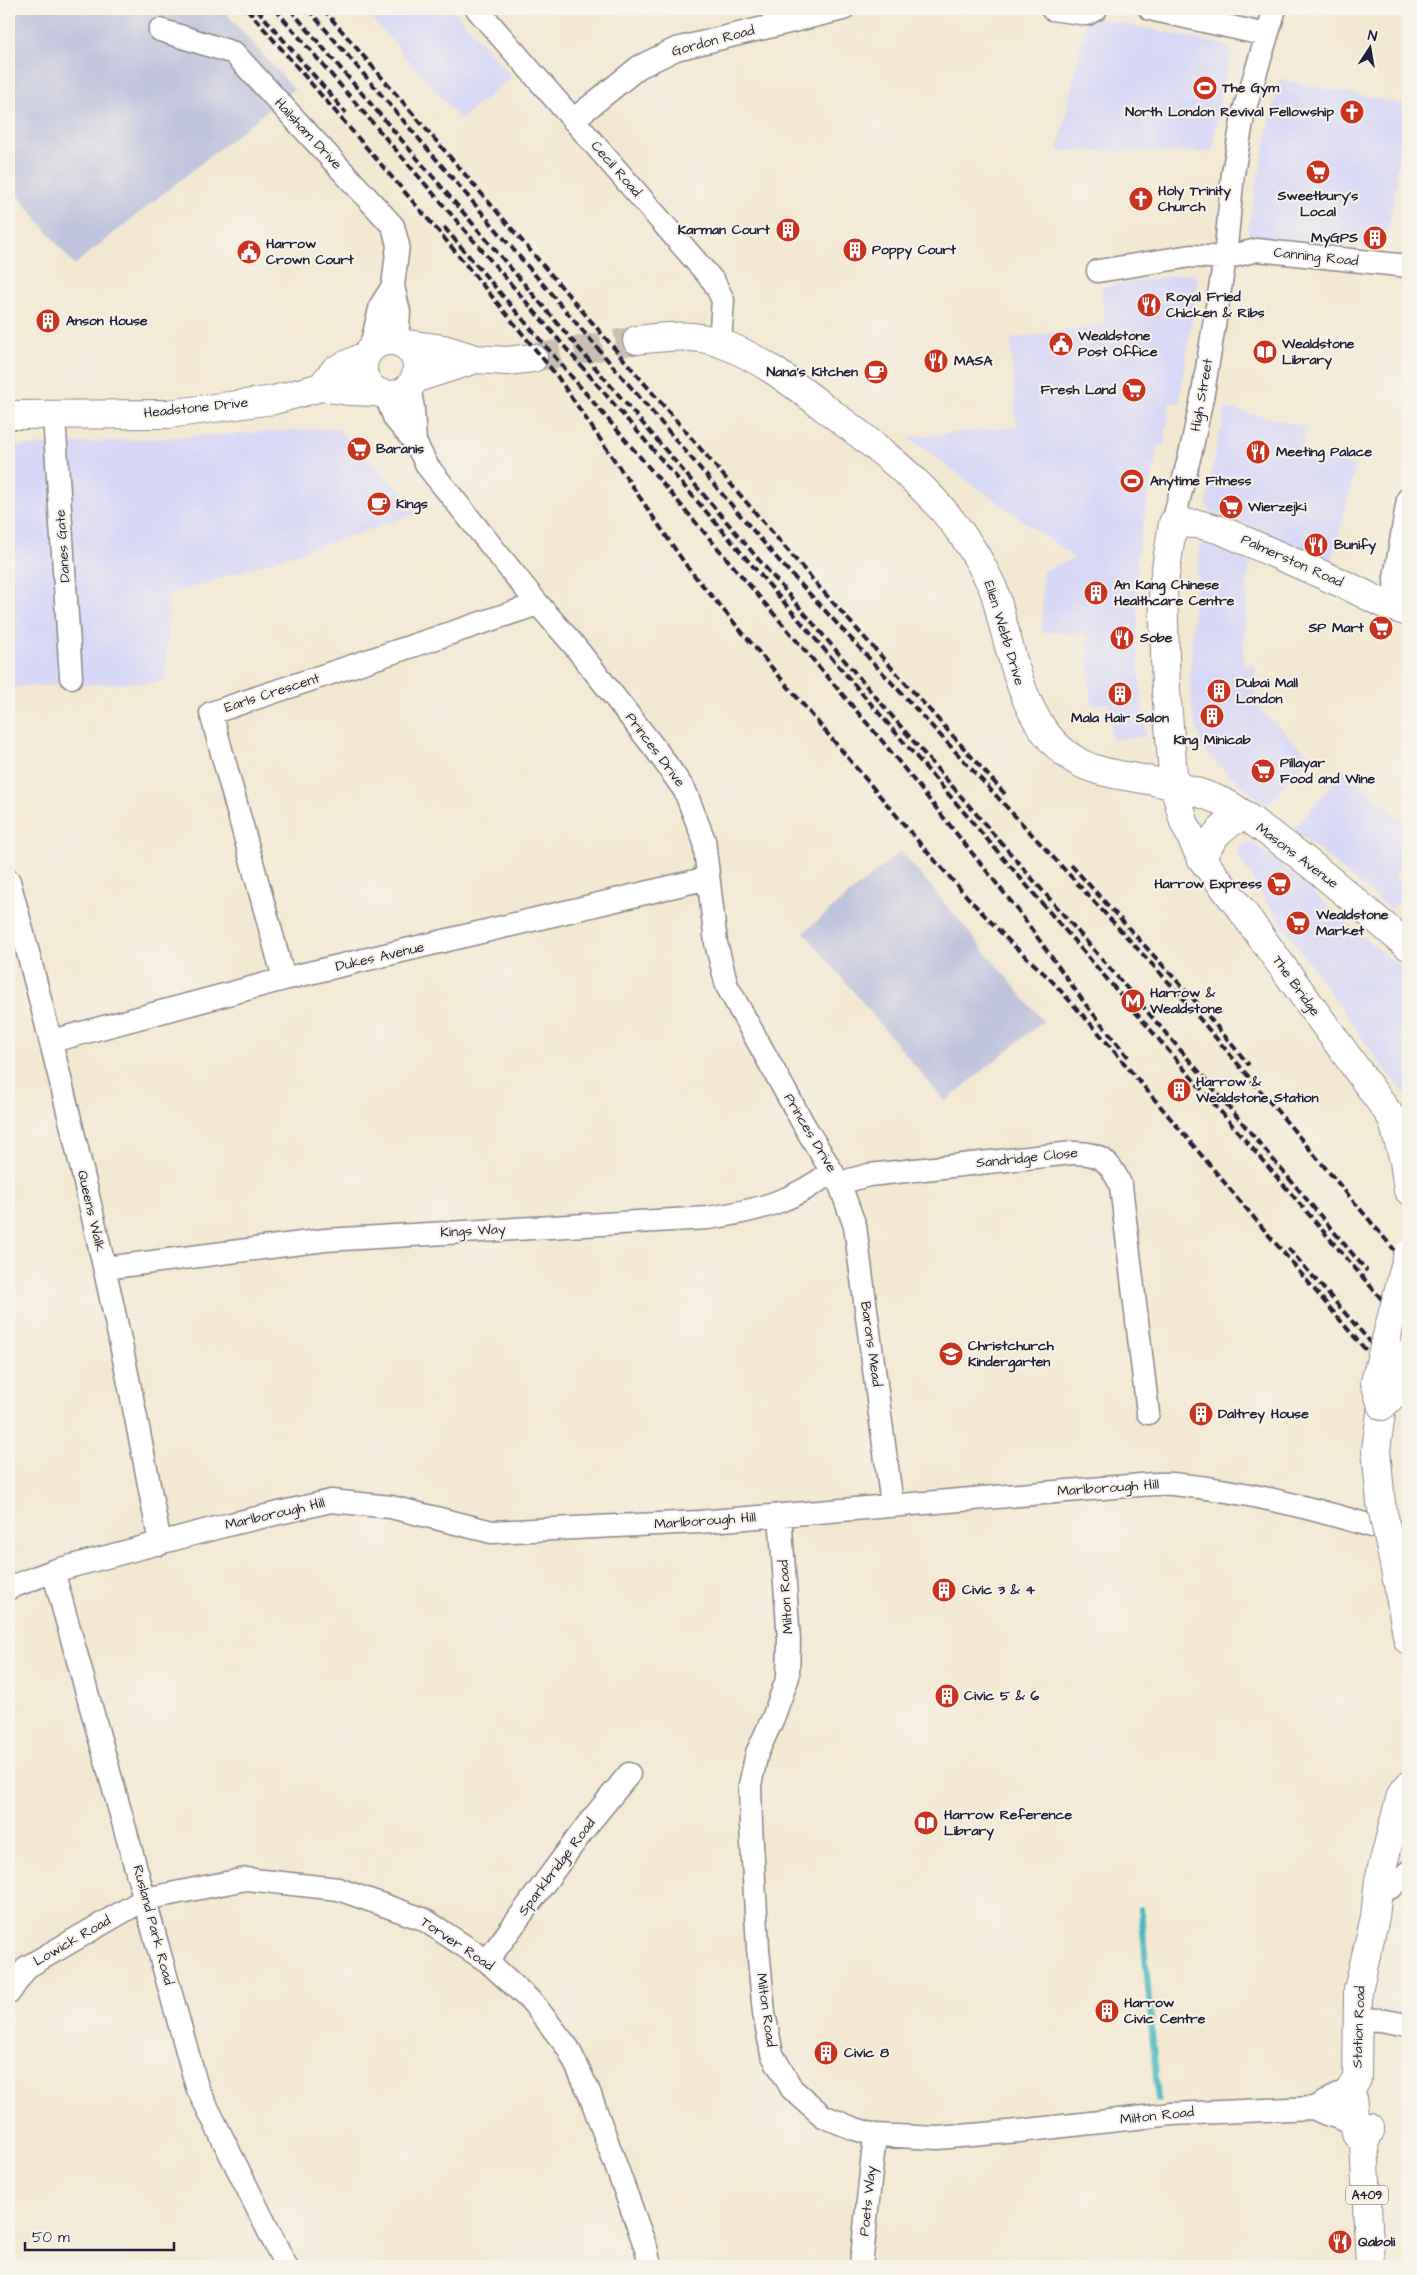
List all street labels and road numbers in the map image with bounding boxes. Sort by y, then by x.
street label: Gordon Road [669,20,757,62]
street label: Hailsham Drive [270,94,347,175]
street label: Cecil Road [586,137,646,201]
street label: Canning Road [1273,243,1359,271]
street label: High Street [1186,357,1218,433]
street label: Headstone Drive [143,393,250,423]
street label: Danes Gate [50,508,76,583]
street label: Palmerston Road [1238,530,1346,592]
street label: Ellen Webb Drive [979,578,1030,688]
street label: Earls Crescent [222,668,323,718]
street label: Princes Drive [620,709,690,792]
street label: Masons Avenue [1252,818,1343,894]
street label: Dukes Avenue [334,937,427,977]
street label: The Bridge [1267,952,1325,1021]
street label: Princes Drive [779,1090,842,1176]
street label: Sandridge Close [975,1143,1079,1173]
street label: Queens Walk [72,1168,110,1254]
street label: Kings Way [440,1219,507,1243]
street label: Barons Mead [855,1300,887,1388]
street label: Marlborough Hill [1057,1474,1159,1502]
street label: Marlborough Hill [223,1493,327,1535]
street label: Marlborough Hill [654,1507,756,1535]
street label: Milton Road [773,1559,799,1635]
street label: Sparkbridge Road [514,1814,600,1920]
street label: Rusland Park Road [127,1863,179,1987]
street label: Lowick Road [30,1911,114,1971]
street label: Torver Road [416,1912,498,1976]
street label: Milton Road [751,1972,781,2048]
street label: Station Road [1348,1986,1370,2068]
street label: Milton Road [1119,2102,1195,2130]
street label: Poets Way [854,2165,882,2237]
road number: A409 [1346,2186,1388,2204]

